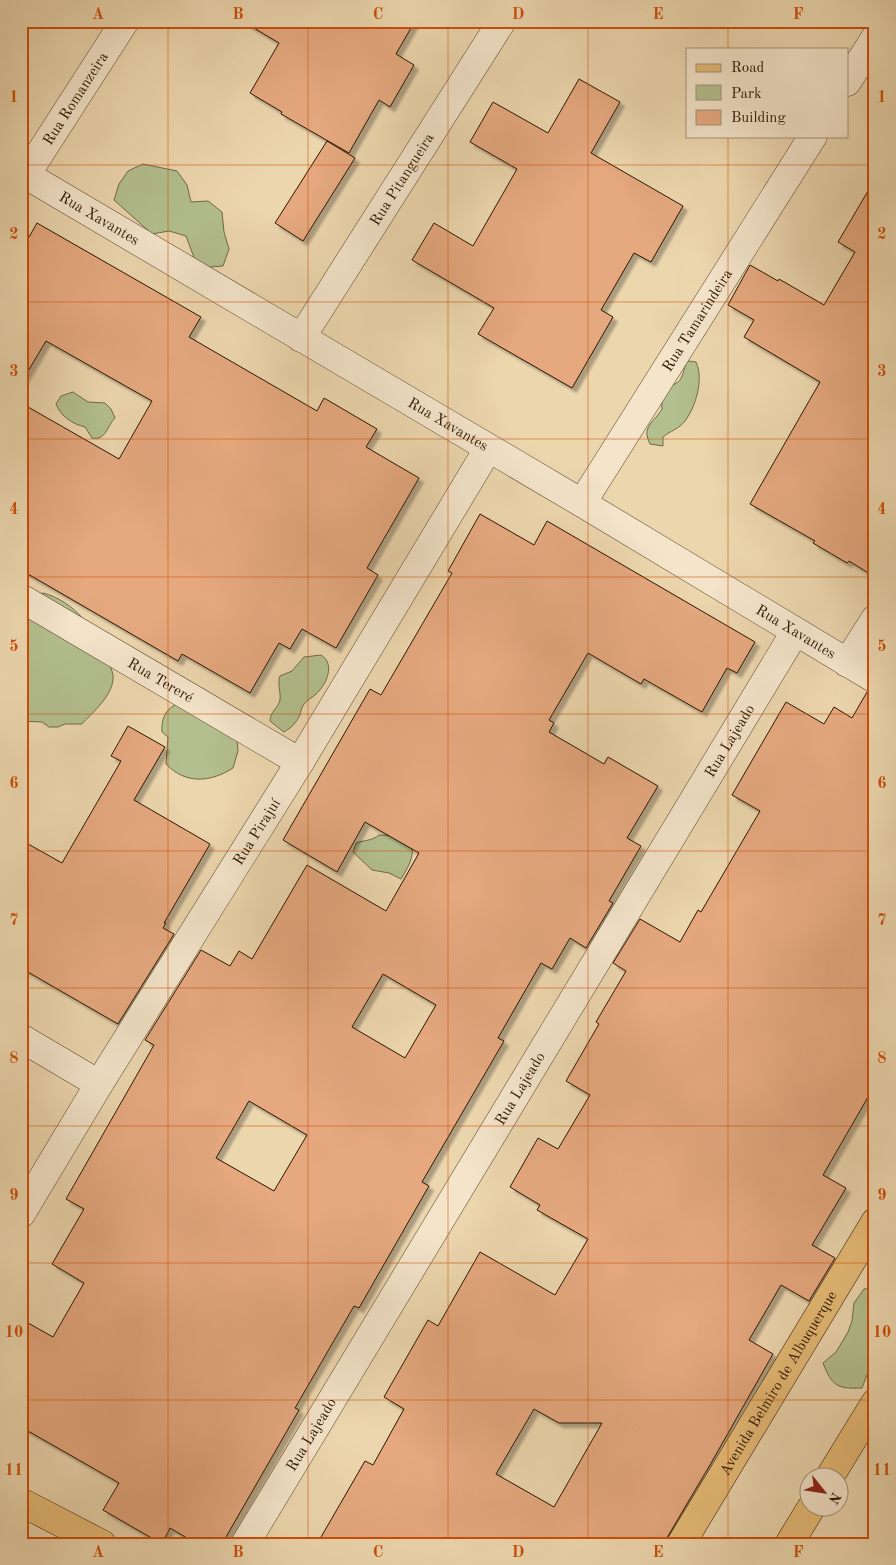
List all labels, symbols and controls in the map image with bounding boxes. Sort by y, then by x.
text: A [92,7,104,23]
text: B [232,7,244,23]
text: C [373,7,383,23]
text: D [512,7,524,23]
text: E [652,7,664,23]
text: F [793,7,804,23]
legend [686,48,848,138]
street label: Rua Romanzeira [41,50,112,148]
text: Road [731,61,765,76]
text: Park [731,87,762,102]
text: 1 [9,90,19,106]
text: 1 [877,90,887,106]
text: Building [731,111,786,126]
street label: Rua Pitangueira [368,131,438,229]
street label: Rua Xavantes [56,190,141,249]
text: 2 [9,227,19,243]
text: 2 [877,227,887,243]
street label: Rua Tamarindeira [661,267,736,375]
text: 3 [9,364,19,380]
text: 3 [877,364,887,380]
street label: Rua Xavantes [405,396,490,455]
text: 4 [9,502,19,518]
text: 4 [877,502,887,518]
street label: Rua Xavantes [753,603,838,663]
text: 5 [9,639,19,655]
text: 5 [877,639,887,655]
street label: Rua Tereré [125,656,195,706]
street label: Rua Lajeado [703,702,758,781]
text: 6 [9,776,19,792]
text: 6 [877,776,887,792]
street label: Rua Pirajuí [231,796,284,868]
text: 7 [9,913,19,929]
text: 7 [877,913,887,929]
street label: Rua Lajeado [493,1050,549,1128]
text: 8 [9,1051,19,1067]
text: 8 [877,1051,887,1067]
text: 9 [9,1188,19,1204]
text: 9 [877,1188,887,1204]
street label: Avenida Belmiro de Albuquerque [718,1289,841,1479]
text: 10 [5,1325,23,1341]
text: 10 [873,1325,891,1341]
street label: Rua Lajeado [285,1396,340,1474]
text: 11 [5,1463,23,1479]
text: 11 [873,1463,891,1479]
north arrow [798,1468,848,1518]
text: N [826,1490,843,1506]
text: A [92,1545,104,1561]
text: B [232,1545,244,1561]
text: C [373,1545,383,1561]
text: D [512,1545,524,1561]
text: E [652,1545,664,1561]
text: F [793,1545,804,1561]

